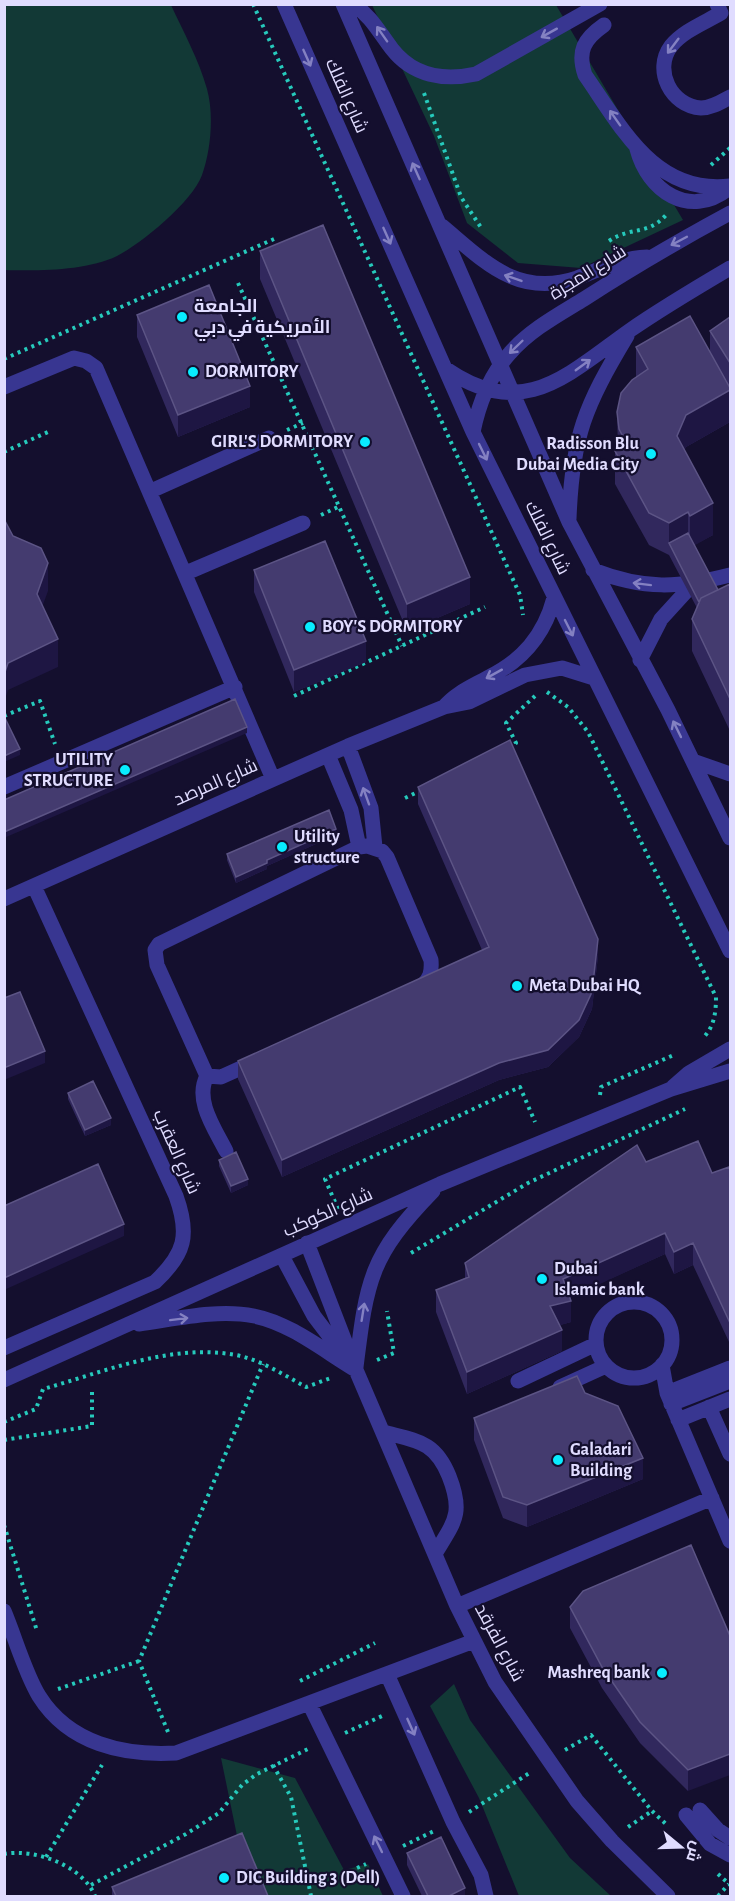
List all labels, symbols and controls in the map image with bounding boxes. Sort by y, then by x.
one-way arrow [376,26,388,42]
one-way arrow [541,27,558,39]
one-way arrow [667,38,680,54]
one-way arrow [303,49,314,67]
street label: شارع الفلك [320,56,371,137]
one-way arrow [609,111,621,127]
one-way arrow [410,162,421,180]
one-way arrow [382,226,393,245]
one-way arrow [671,235,688,247]
street label: شارع المجرة [546,242,631,305]
one-way arrow [504,271,523,282]
place label: الجامعة الأمريكية في دبي [194,298,330,342]
marker: الجامعة الأمريكية في دبي [175,310,189,324]
one-way arrow [508,340,523,354]
one-way arrow [575,359,591,371]
place label: DORMITORY [205,363,300,381]
marker: DORMITORY [186,365,200,379]
place label: GIRL'S DORMITORY [211,433,354,451]
marker: GIRL'S DORMITORY [358,435,372,449]
place label: Radisson Blu Dubai Media City [516,435,640,474]
one-way arrow [478,443,490,461]
marker: Radisson Blu Dubai Media City [644,447,658,461]
street label: شارع الفلك [520,498,573,578]
one-way arrow [632,579,652,590]
place label: BOY'S DORMITORY [322,618,463,636]
one-way arrow [564,618,575,636]
marker: BOY'S DORMITORY [303,620,317,634]
one-way arrow [486,668,503,680]
one-way arrow [671,720,683,738]
place label: UTILITY STRUCTURE [24,751,114,790]
street label: شارع المرصد [171,756,261,811]
marker: UTILITY STRUCTURE [118,763,132,777]
one-way arrow [360,787,371,805]
place label: Utility structure [294,828,360,867]
marker: Utility structure [275,840,289,854]
place label: Meta Dubai HQ [529,977,642,995]
marker: Meta Dubai HQ [510,979,524,993]
street label: شارع العقرب [148,1107,203,1198]
street label: شارع الكوكب [280,1184,376,1243]
place label: Dubai Islamic bank [554,1260,645,1299]
marker: Dubai Islamic bank [535,1272,549,1286]
one-way arrow [358,1302,369,1322]
one-way arrow [169,1313,189,1324]
place label: Galadari Building [570,1441,633,1480]
marker: Galadari Building [551,1453,565,1467]
street label: شارع الفرقد [469,1601,528,1686]
place label: Mashreq bank [548,1664,650,1682]
marker: Mashreq bank [655,1666,669,1680]
one-way arrow [406,1718,417,1736]
north arrow [651,1817,711,1877]
one-way arrow [371,1835,383,1853]
text: ش [682,1839,706,1864]
place label: DIC Building 3 (Dell) [236,1869,380,1887]
marker: DIC Building 3 (Dell) [217,1871,231,1885]

